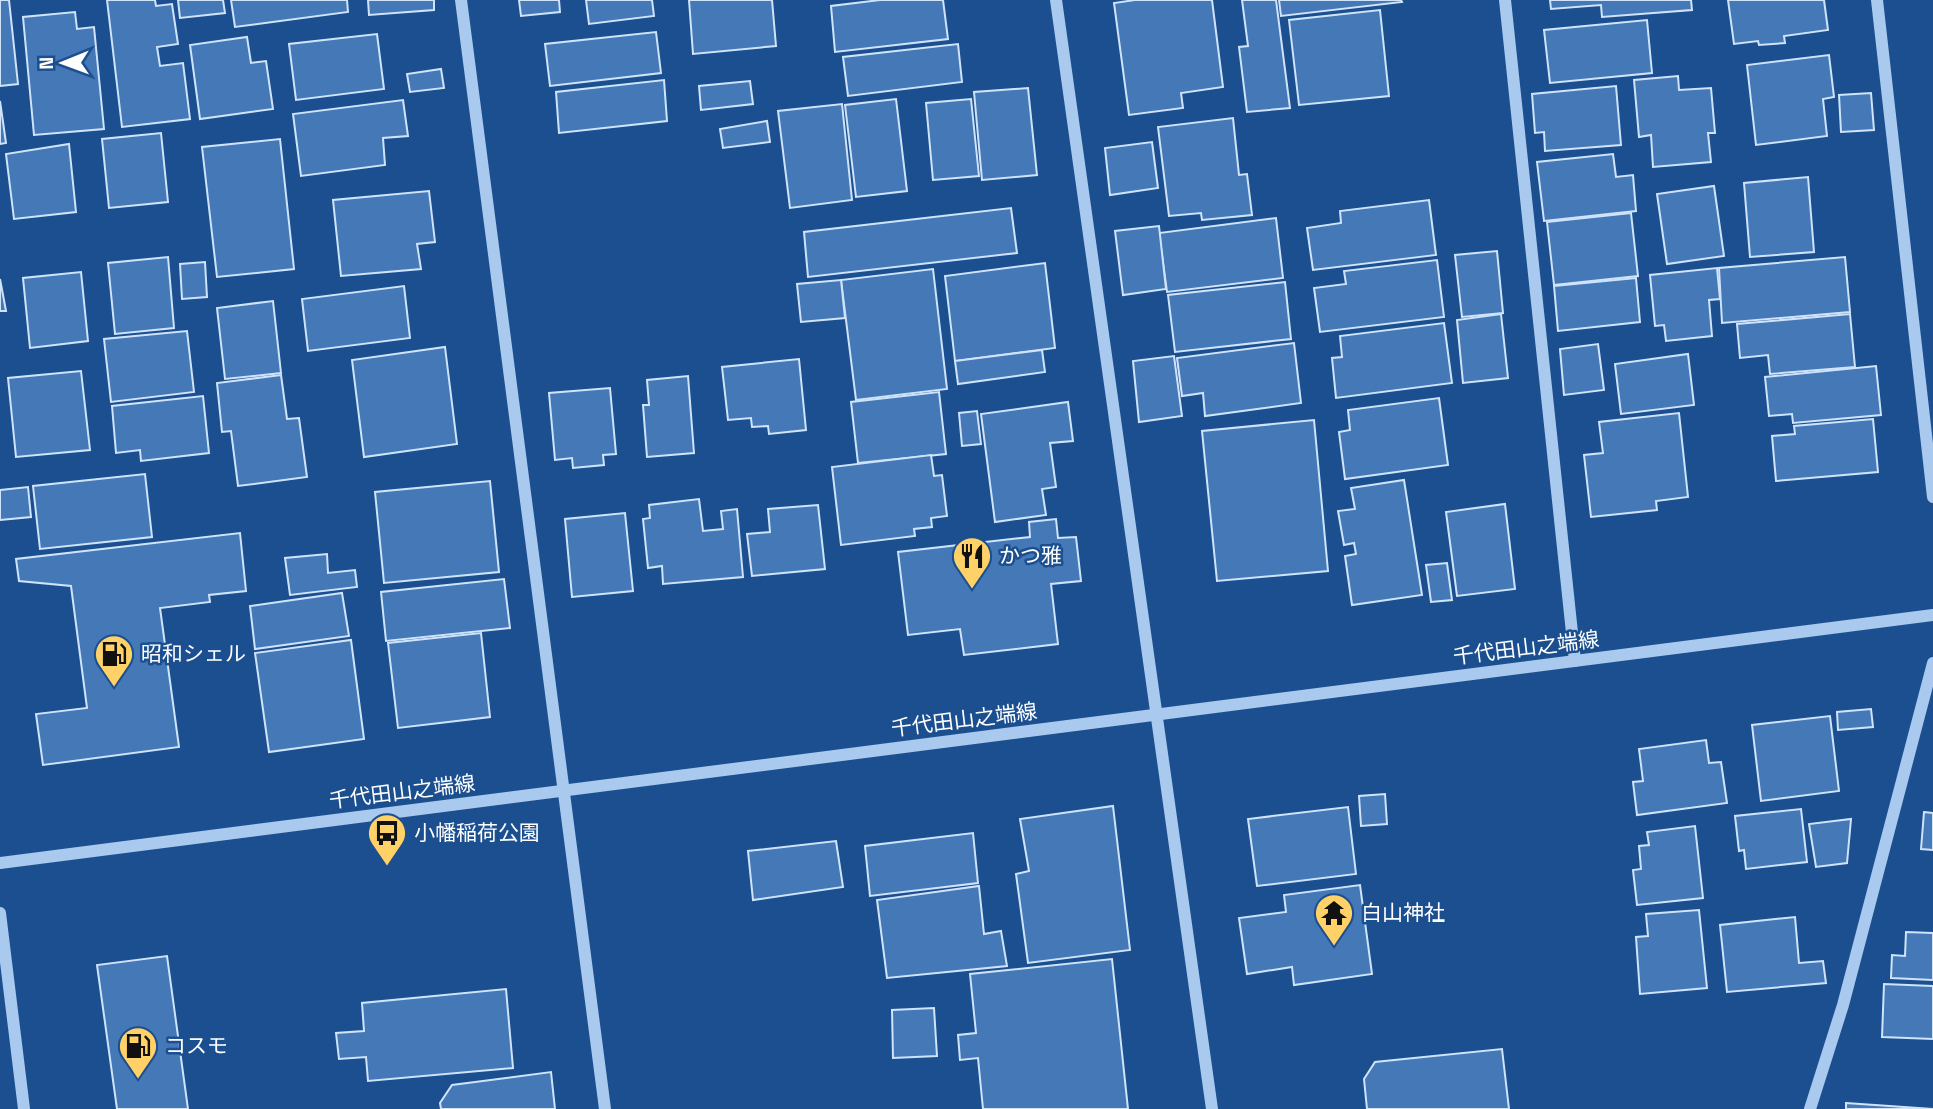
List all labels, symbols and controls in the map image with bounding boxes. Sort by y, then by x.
north arrow [28,28,98,98]
text: N [34,57,59,70]
restaurant icon: かつ雅 [951,535,993,590]
place label: かつ雅 [999,542,1062,569]
street label: 千代田山之端線 [1451,625,1601,670]
fuel station icon: 昭和シェル [93,633,135,688]
place label: 昭和シェル [141,640,246,667]
street label: 千代田山之端線 [889,697,1039,742]
street label: 千代田山之端線 [327,769,477,814]
bus stop icon: 小幡稲荷公園 [366,812,408,867]
place label: 小幡稲荷公園 [414,819,540,846]
temple icon: 白山神社 [1313,892,1355,947]
place label: 白山神社 [1361,899,1445,926]
fuel station icon: コスモ [117,1025,159,1080]
place label: コスモ [165,1032,228,1059]

